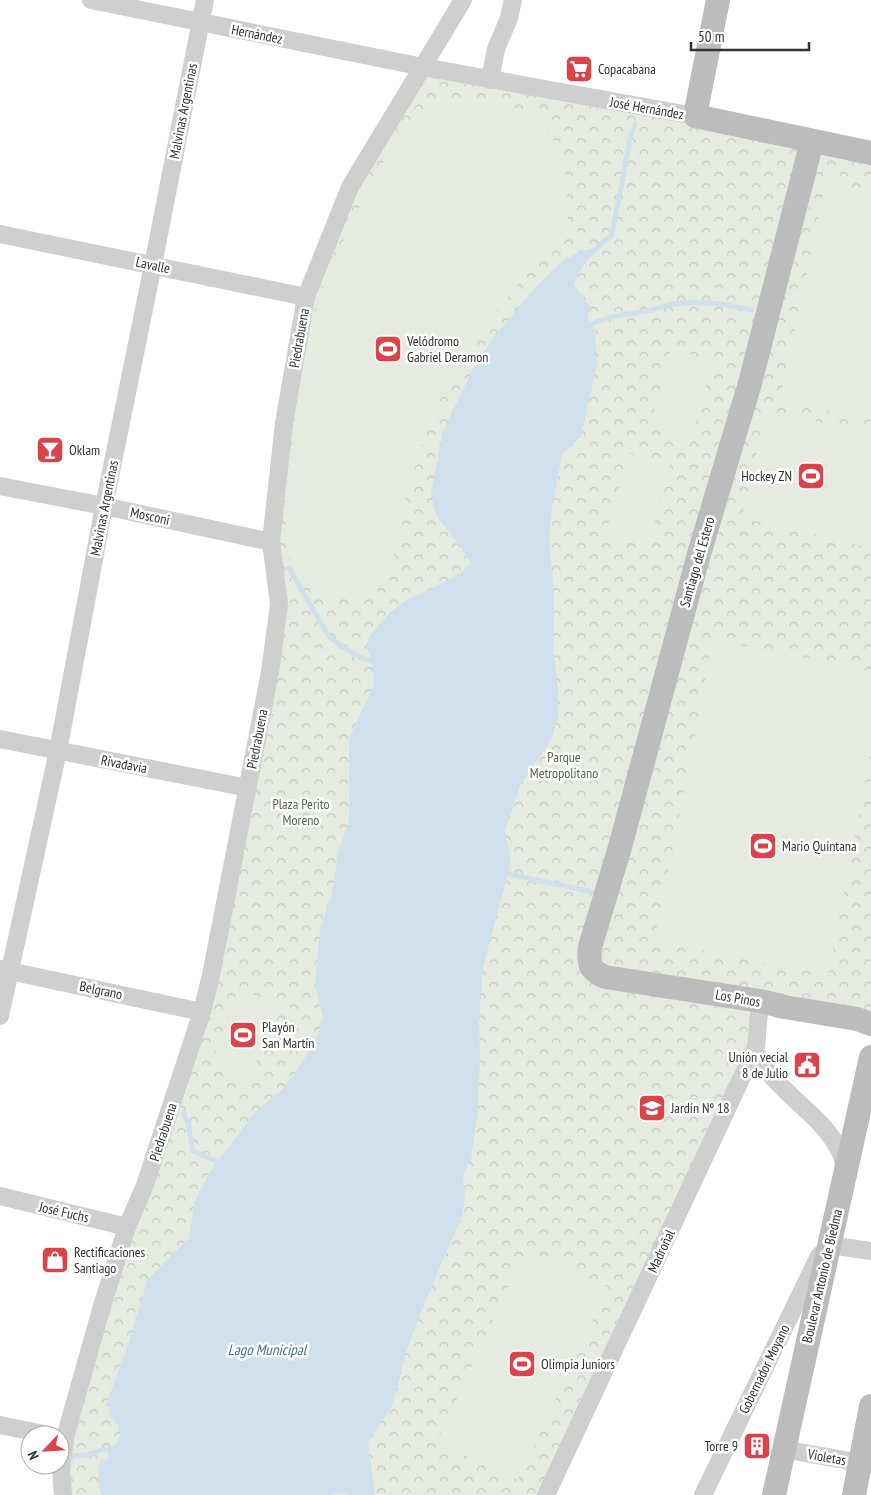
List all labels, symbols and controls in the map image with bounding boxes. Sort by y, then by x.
street label: Hernández [230,20,284,48]
scale bar [691,20,808,52]
text: 50 m [698,27,724,46]
supermarket icon: Copacabana [564,54,594,84]
place label: Copacabana [598,60,656,78]
street label: Malvinas Argentinas [165,61,201,160]
street label: José Hernández [608,92,685,123]
street label: Lavalle [134,253,172,277]
street label: Piedrabuena [285,307,313,369]
place label: Velódromo Gabriel Deramon [406,332,488,366]
sports icon: Velódromo Gabriel Deramon [373,334,403,364]
bar icon: Oklam [35,435,65,465]
place label: Oklam [69,441,100,459]
street label: Malvinas Argentinas [86,458,122,557]
sports icon: Hockey ZN [796,461,826,491]
place label: Hockey ZN [741,467,792,485]
street label: Mosconi [129,503,171,529]
street label: Santiago del Estero [675,515,719,609]
street label: Piedrabuena [242,708,272,770]
park label: Parque Metropolitano [530,748,598,782]
street label: Rivadavia [99,751,149,777]
park label: Plaza Perito Moreno [272,795,330,829]
sports icon: Mario Quintana [748,831,778,861]
place label: Mario Quintana [782,837,857,855]
street label: Belgrano [78,977,124,1003]
street label: Los Pinos [714,985,762,1011]
place label: Playón San Martín [262,1018,314,1052]
sports icon: Playón San Martín [228,1020,258,1050]
place label: Unión vecial 8 de Julio [728,1048,789,1082]
public building icon: Unión vecial 8 de Julio [792,1050,822,1080]
school or university icon: Jardín Nº 18 [637,1093,667,1123]
place label: Jardín Nº 18 [670,1099,730,1117]
street label: Piedrabuena [145,1101,181,1163]
street label: José Fuchs [36,1197,91,1227]
street label: Boulevar Antonio de Biedma [798,1207,846,1345]
street label: Madroñal [643,1226,679,1275]
place label: Rectificaciones Santiago [74,1243,145,1277]
shop icon: Rectificaciones Santiago [40,1245,70,1275]
street label: Gobernador Moyano [735,1321,793,1417]
water label: Lago Municipal [228,1340,308,1359]
sports icon: Olimpia Juniors [507,1349,537,1379]
place label: Olimpia Juniors [541,1355,615,1373]
north arrow [20,1425,70,1475]
building icon: Torre 9 [742,1431,772,1461]
place label: Torre 9 [704,1437,738,1455]
street label: Violetas [805,1445,848,1469]
text: N [23,1448,43,1463]

